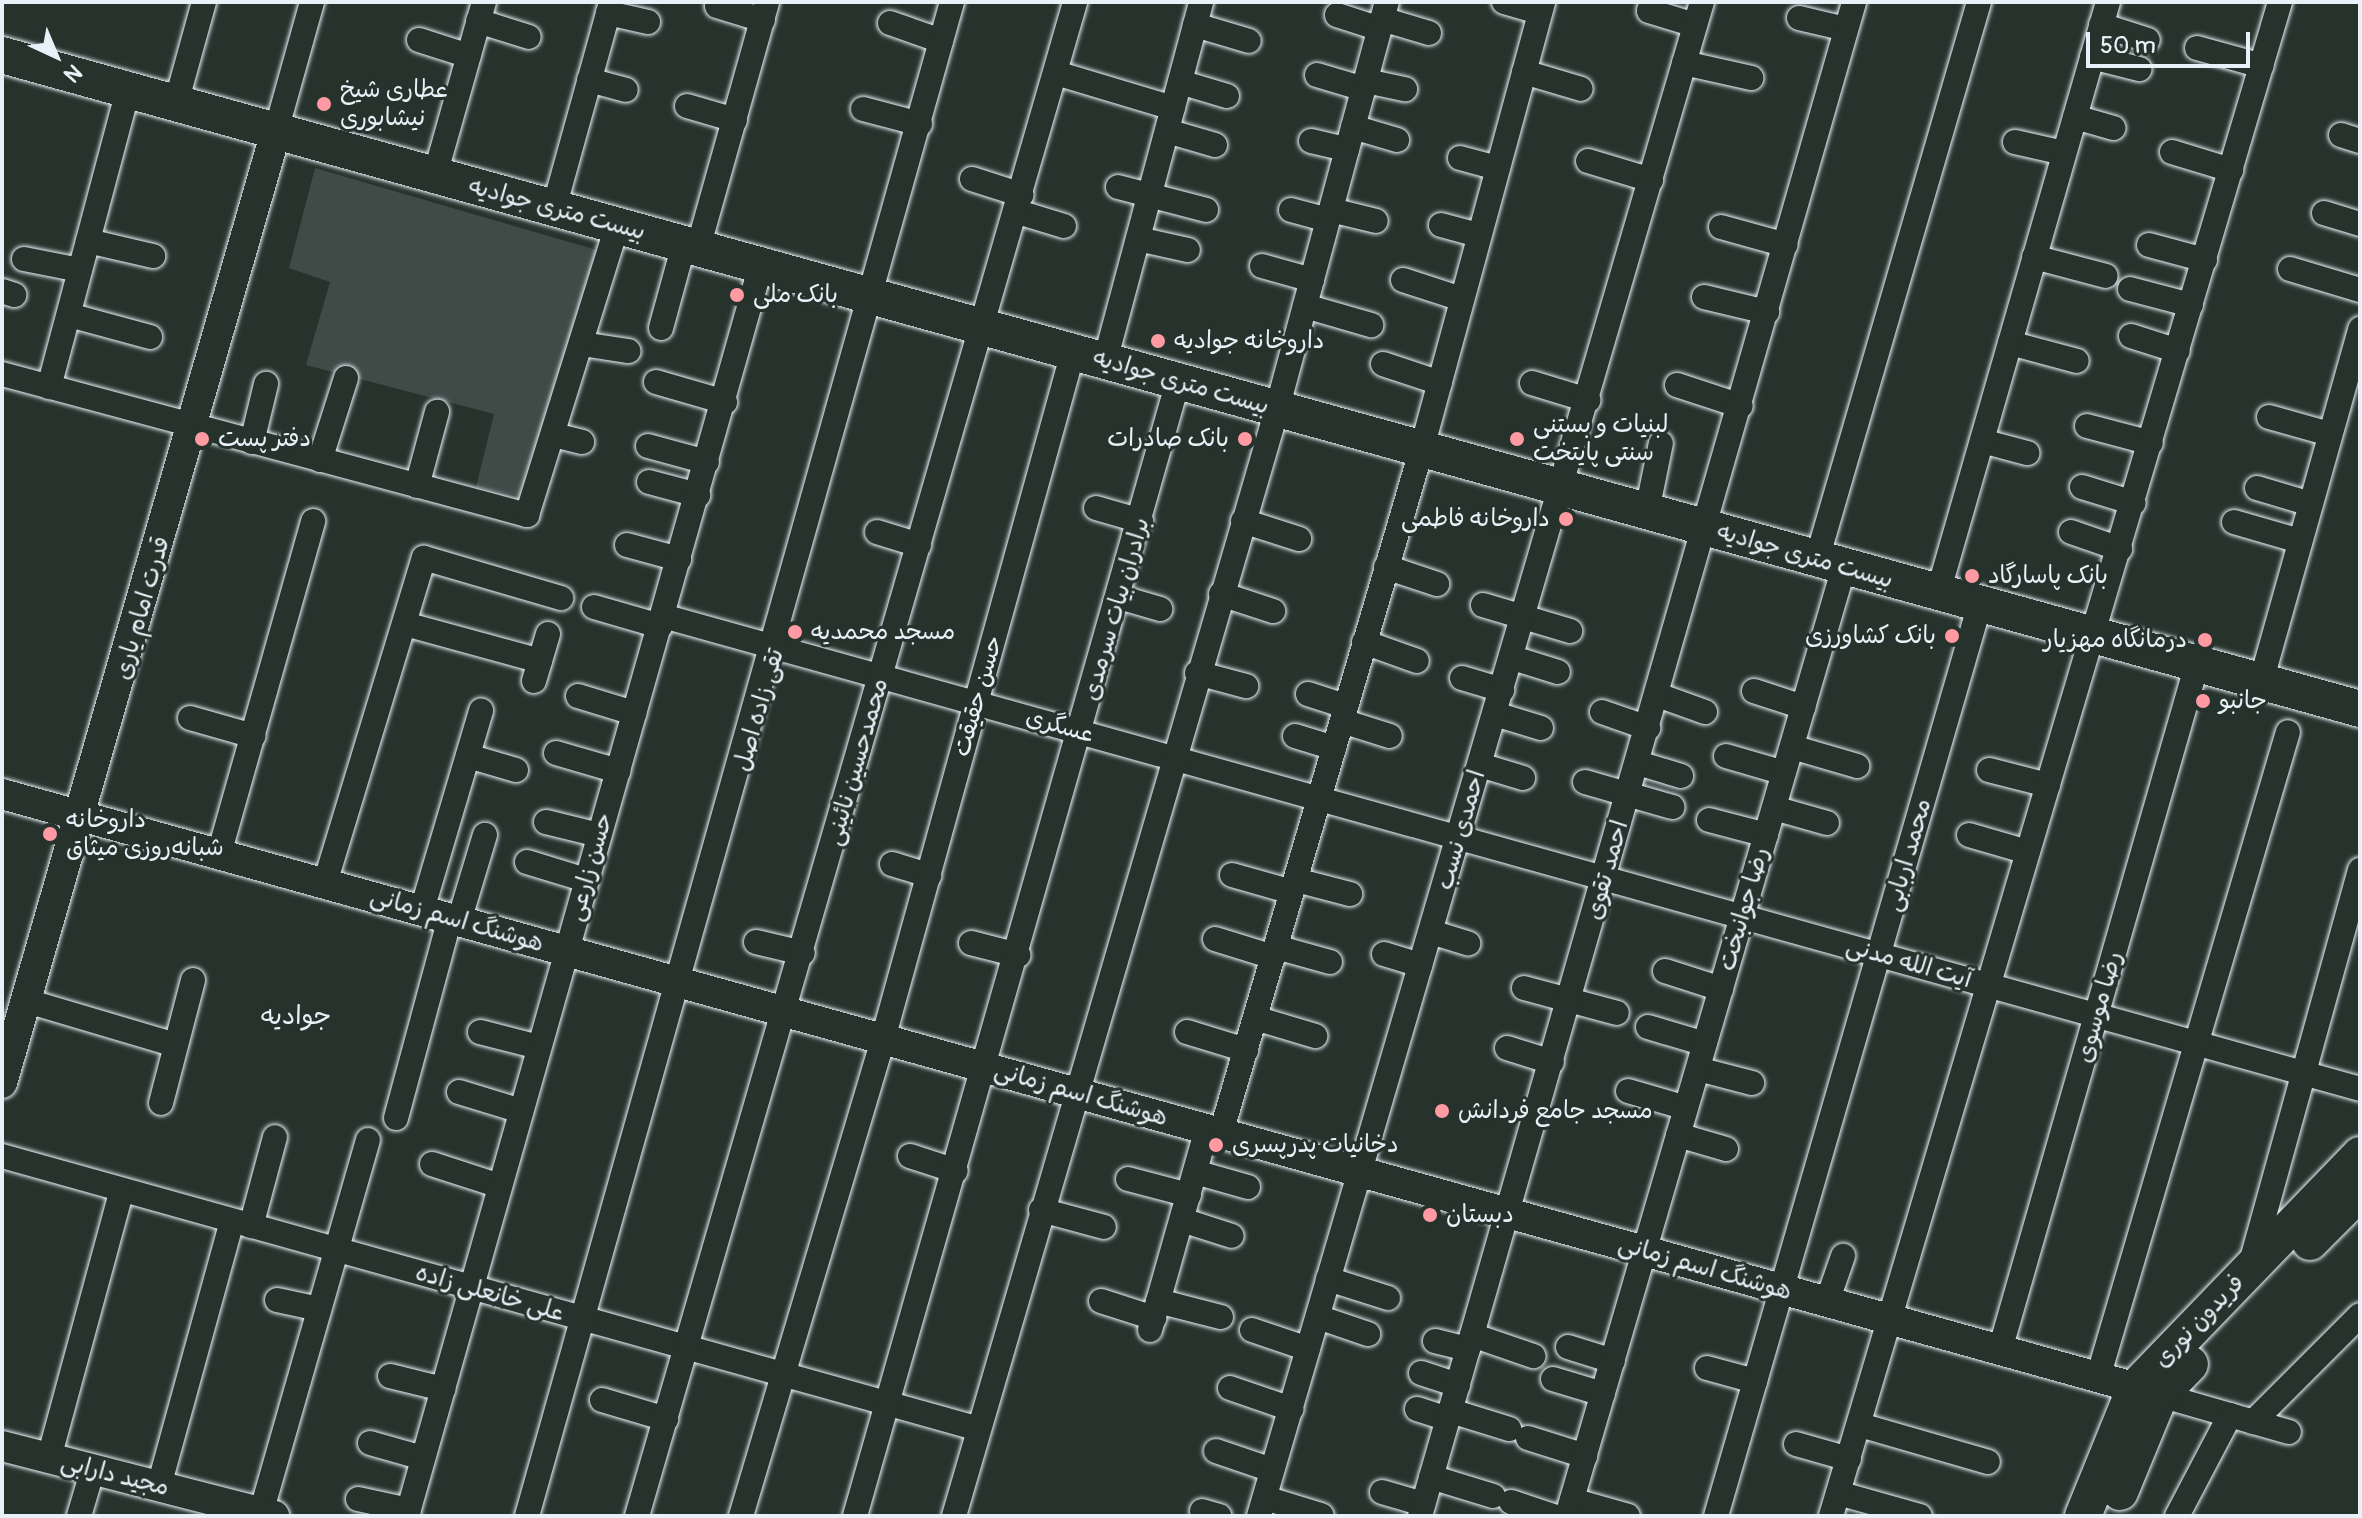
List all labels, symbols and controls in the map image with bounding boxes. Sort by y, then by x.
north arrow [16,16,96,96]
scale bar [2090,16,2254,66]
text: 50 m [2100,31,2156,60]
text: N [58,58,88,89]
place label: عطاری شیخ نیشابوری [340,76,448,132]
marker: عطاری شیخ نیشابوری [315,95,333,113]
street label: بیست متری جوادیه [466,172,648,246]
place label: بانک ملی [753,281,838,309]
marker: بانک ملی [728,286,746,304]
place label: داروخانه جوادیه [1174,327,1324,355]
marker: داروخانه جوادیه [1149,332,1167,350]
street label: بیست متری جوادیه [1090,343,1272,421]
place label: لبنیات و بستنی سنتی پایتخت [1533,411,1668,467]
place label: دفتر پست [218,425,311,453]
place label: بانک صادرات [1107,425,1229,453]
marker: دفتر پست [193,430,211,448]
marker: بانک صادرات [1236,430,1254,448]
marker: لبنیات و بستنی سنتی پایتخت [1508,430,1526,448]
place label: داروخانه فاطمی [1401,505,1550,533]
marker: داروخانه فاطمی [1557,510,1575,528]
street label: برادران بیات سرمدی [1076,514,1156,704]
street label: بیست متری جوادیه [1714,517,1896,595]
street label: قدرت امام یاری [108,533,176,683]
place label: بانک پاسارگاد [1988,562,2108,590]
marker: بانک پاسارگاد [1963,567,1981,585]
place label: مسجد محمدیه [811,618,955,646]
place label: بانک کشاورزی [1805,622,1936,650]
marker: مسجد محمدیه [786,623,804,641]
place label: درمانگاه مهزیار [2044,626,2187,654]
marker: بانک کشاورزی [1943,627,1961,645]
marker: درمانگاه مهزیار [2194,629,2216,651]
street label: حسن حقیقت [947,632,1009,760]
street label: تقی زاده اصل [728,645,790,775]
street label: محمدحسین نائینی [819,675,895,849]
place label: جانبو [2219,687,2267,715]
marker: جانبو [2194,692,2212,710]
street label: عسگری [1023,703,1097,749]
street label: احمدی نسب [1430,767,1492,893]
street label: محمد اربابی [1878,795,1938,915]
place label: داروخانه شبانه‌روزی میثاق [66,806,224,862]
street label: حسن زارعی [561,810,619,924]
street label: احمد تقوی [1579,817,1635,923]
marker: داروخانه شبانه‌روزی میثاق [41,825,59,843]
street label: رضا جوانبخت [1713,844,1775,974]
street label: هوشنگ اسم زمانی [367,882,547,958]
street label: آیت‌ الله مدنی [1843,931,1975,995]
street label: رضا موسوی [2069,948,2129,1066]
district label: جوادیه [261,1001,331,1033]
street label: هوشنگ اسم زمانی [991,1056,1171,1132]
place label: مسجد جامع فردانش [1458,1097,1653,1125]
marker: مسجد جامع فردانش [1433,1102,1451,1120]
place label: دخانیات پدرپسری [1232,1131,1399,1159]
marker: دخانیات پدرپسری [1207,1136,1225,1154]
place label: دبستان [1446,1201,1514,1229]
marker: دبستان [1421,1206,1439,1224]
street label: هوشنگ اسم زمانی [1615,1230,1795,1306]
street label: علی خانعلی زاده [412,1258,568,1328]
street label: فریدون نوری [2148,1268,2250,1374]
street label: مجید دارابی [58,1448,172,1502]

